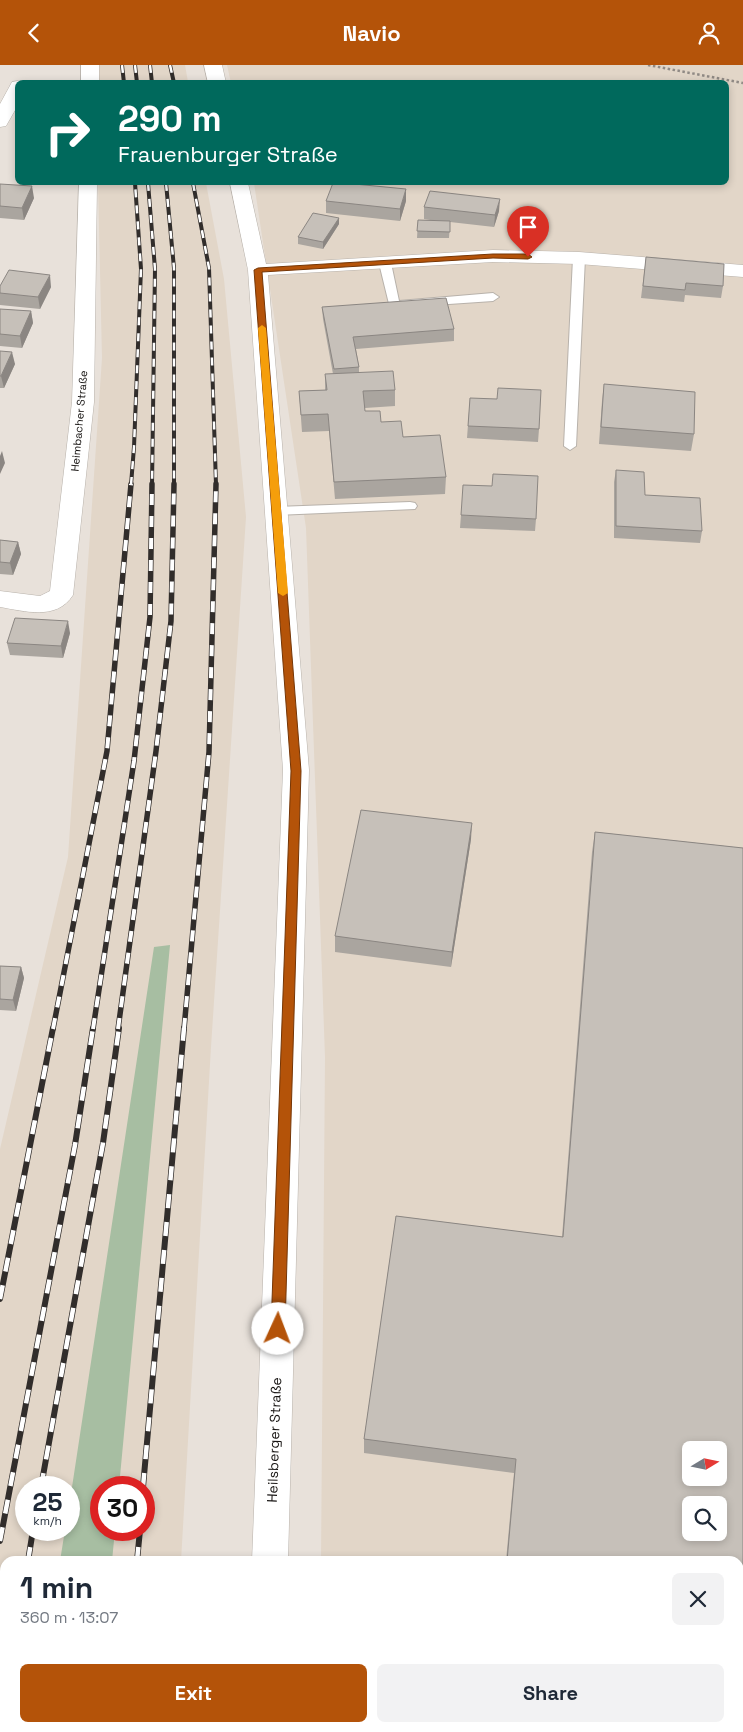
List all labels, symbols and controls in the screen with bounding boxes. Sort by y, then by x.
icon: back [20,19,48,47]
text: Navio [342,19,401,47]
icon: person [695,19,723,47]
text: 290 m [118,97,222,141]
icon: right [35,100,100,165]
text: Frauenburger Straße [118,140,338,168]
pin [507,206,549,257]
icon: arrive [514,213,542,241]
street label: Heimbacher Straße [68,370,90,472]
position arrow [251,1302,303,1354]
street label: Heilsberger Straße [263,1377,285,1503]
north arrow [682,1441,728,1486]
map controls [682,1441,727,1541]
speed limit sign: 30 [90,1476,155,1541]
text: 25 [33,1486,62,1518]
button: search [682,1496,727,1541]
text: km/h [33,1513,62,1529]
text: 1 min [20,1568,93,1607]
button: close [672,1573,724,1625]
text: 360 m · 13:07 [20,1607,118,1628]
button: Exit [20,1664,367,1722]
button: Share [377,1664,724,1722]

